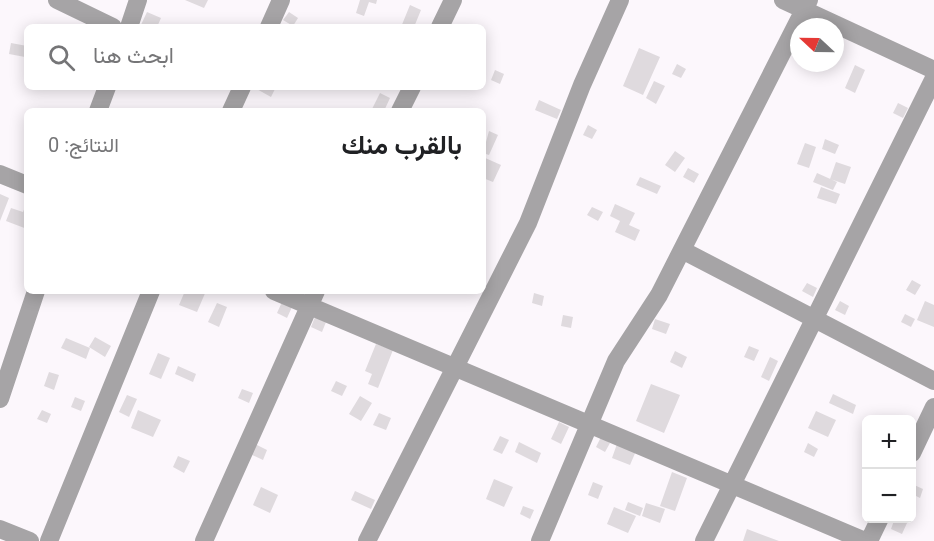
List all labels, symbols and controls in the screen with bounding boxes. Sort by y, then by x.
north arrow [790,18,844,72]
search box [24,24,486,90]
icon: search [45,41,78,74]
text: ابحث هنا [93,43,174,68]
text: بالقرب منك [341,130,462,160]
text: النتائج: 0 [48,133,119,157]
map controls [862,415,916,523]
button: + [862,415,916,469]
button: − [862,469,916,523]

